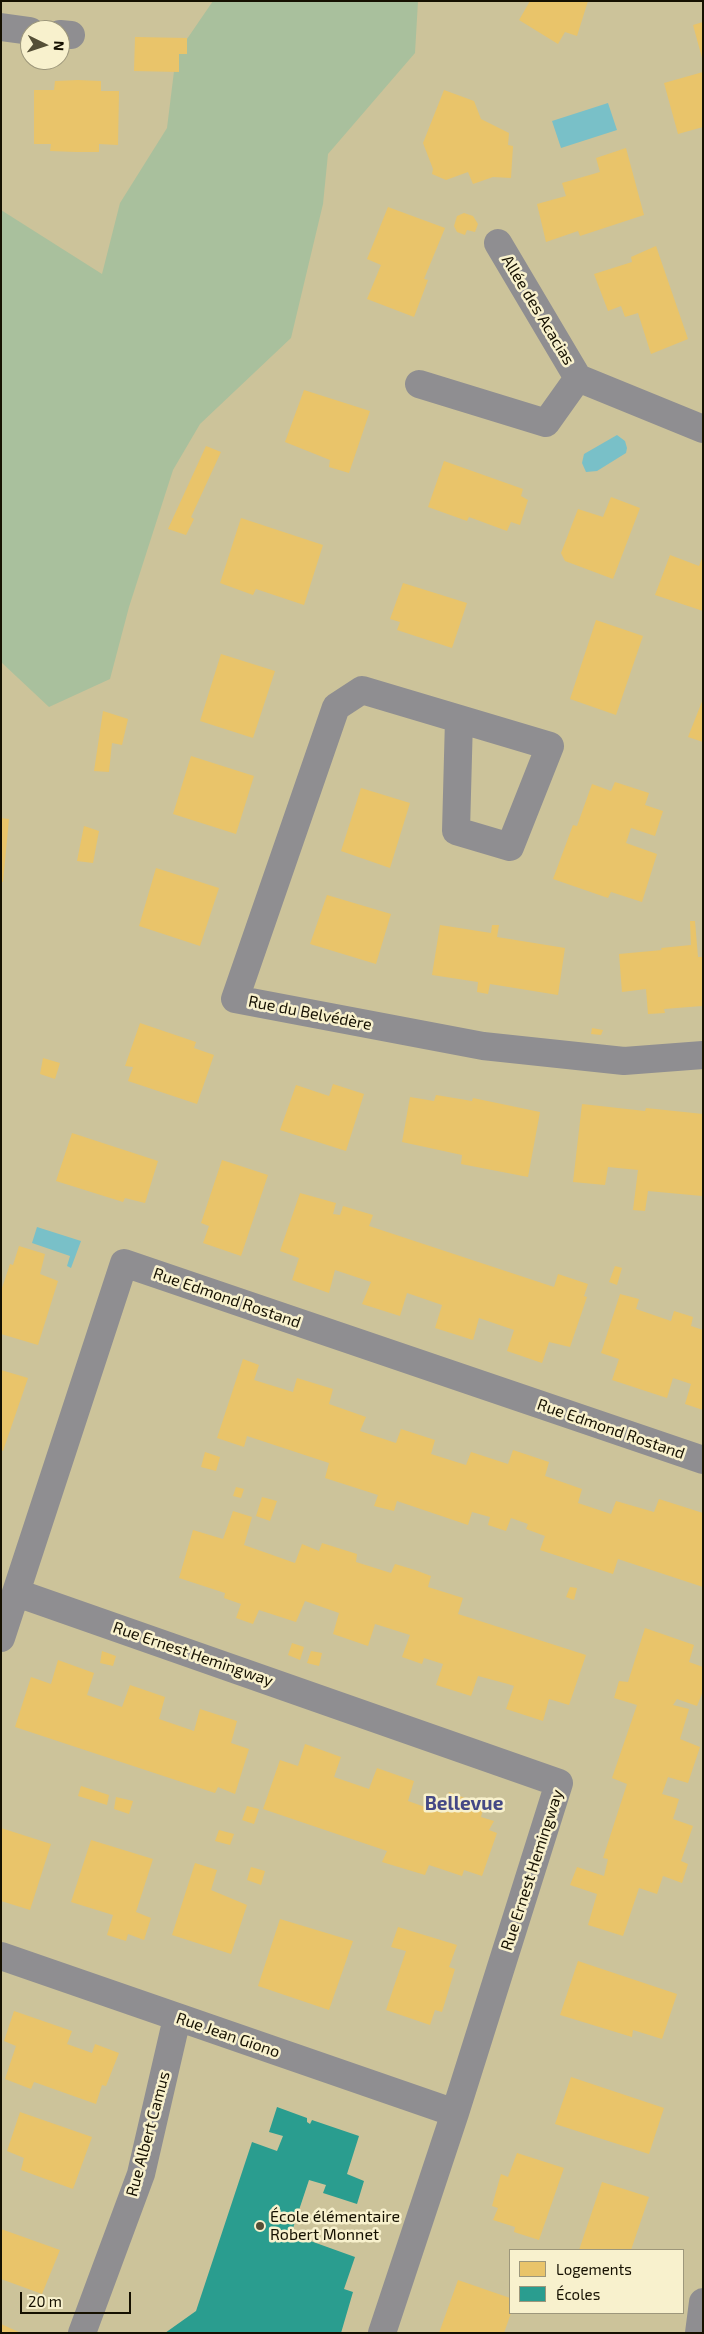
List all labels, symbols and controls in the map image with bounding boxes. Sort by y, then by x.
north arrow [20,20,70,70]
text: N [51,40,68,52]
street label: Allée des Acacias [498,252,578,368]
street label: Rue du Belvédère [247,992,373,1034]
street label: Rue Edmond Rostand [151,1264,303,1332]
street label: Rue Edmond Rostand [535,1395,687,1463]
street label: Rue Ernest Hemingway [110,1618,276,1690]
street label: Rue Ernest Hemingway [497,1787,567,1953]
district label: Bellevue [425,1793,503,1815]
street label: Rue Jean Giono [174,2008,282,2062]
street label: Rue Albert Camus [122,2069,174,2199]
place label: École élémentaire Robert Monnet [270,2207,400,2245]
marker: École élémentaire Robert Monnet [254,2220,266,2232]
legend [509,2249,684,2314]
text: Logements [556,2260,632,2278]
scale bar [22,2282,134,2314]
text: Écoles [556,2285,600,2303]
text: 20 m [28,2292,62,2310]

